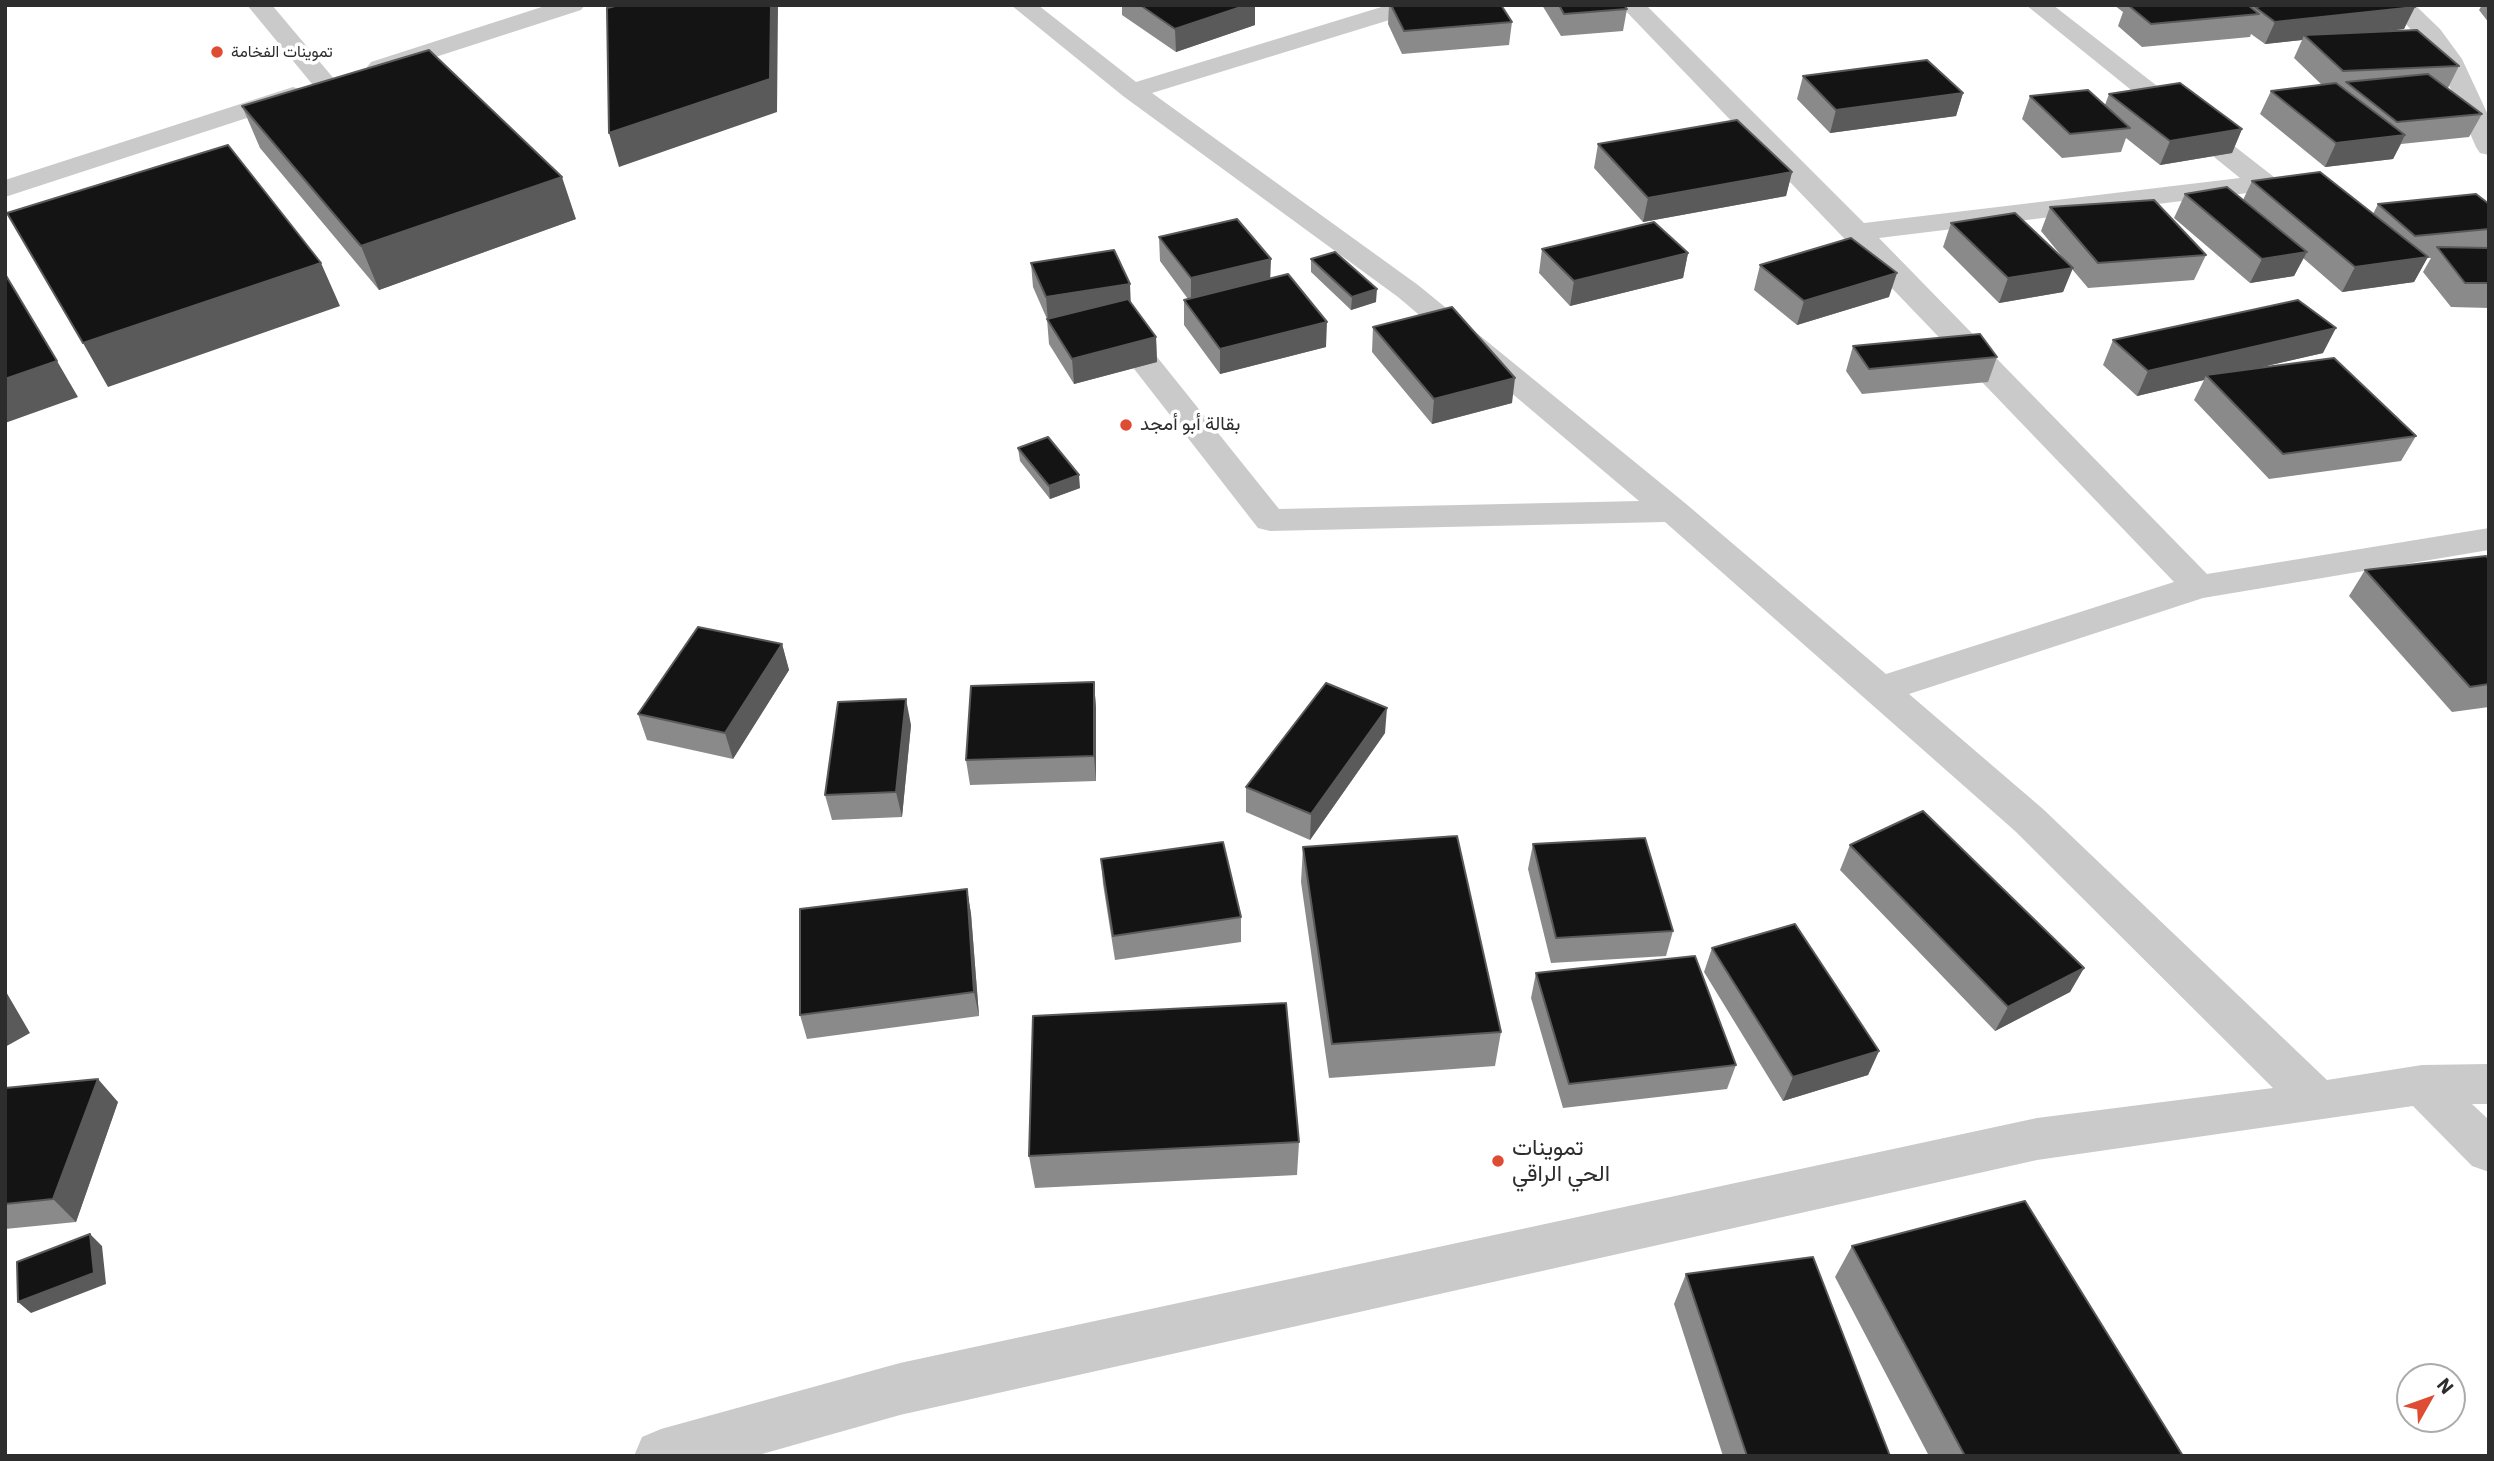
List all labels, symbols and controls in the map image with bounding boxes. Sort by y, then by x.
place label: تموينات الفخامة [231,42,333,62]
marker: تموينات الفخامة [209,44,225,60]
place label: بقالة أبو أمجد [1140,414,1240,436]
marker: بقالة أبو أمجد [1118,417,1134,433]
place label: تموينات الحي الراقي [1512,1134,1610,1188]
marker: تموينات الحي الراقي [1490,1153,1506,1169]
north arrow [2396,1363,2466,1433]
text: N [2432,1373,2459,1399]

